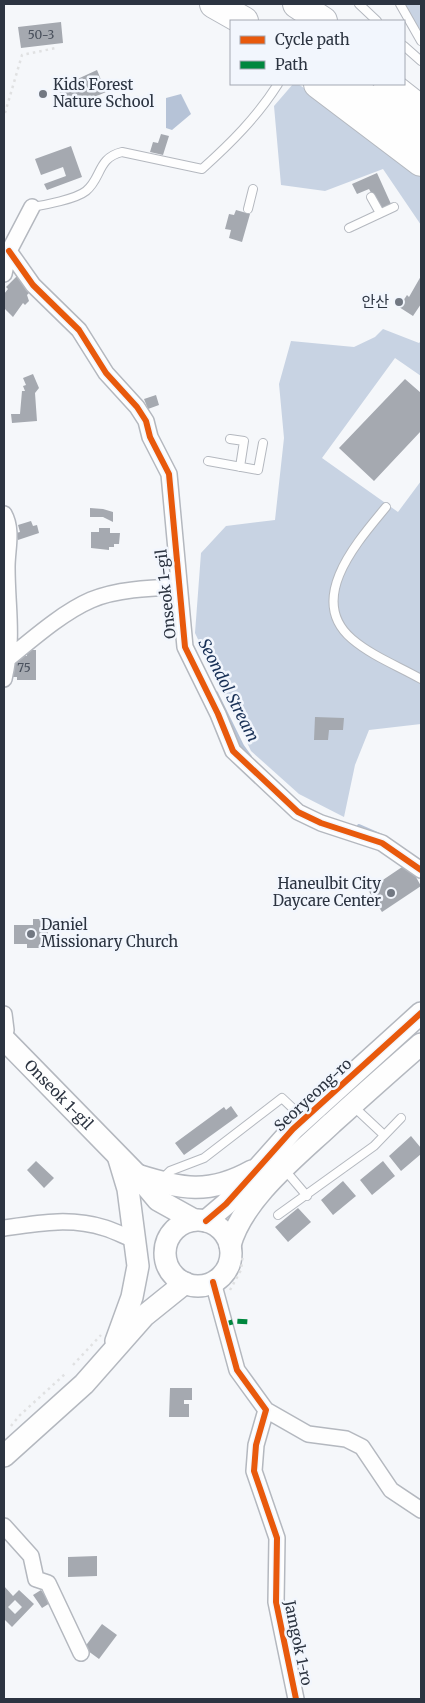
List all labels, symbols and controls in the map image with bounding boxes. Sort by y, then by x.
legend [230,20,405,85]
house number: 50-3 [28,27,54,42]
text: Cycle path [275,30,350,49]
text: Path [275,55,308,74]
place label: Kids Forest Nature School [53,75,154,111]
marker: Kids Forest Nature School [37,88,49,100]
place label: 안산 [361,292,389,311]
marker: 안산 [393,296,405,308]
street label: Onseok 1-gil [151,548,180,640]
water label: Seondol Stream [194,635,264,745]
house number: 75 [17,660,31,675]
place label: Haneulbit City Daycare Center [273,874,381,910]
marker: Haneulbit City Daycare Center [385,887,397,899]
place label: Daniel Missionary Church [41,915,178,951]
marker: Daniel Missionary Church [25,928,37,940]
street label: Seoryeong-ro [270,1054,355,1135]
street label: Onseok 1-gil [21,1056,97,1134]
street label: Jamgok 1-ro [280,1598,317,1687]

